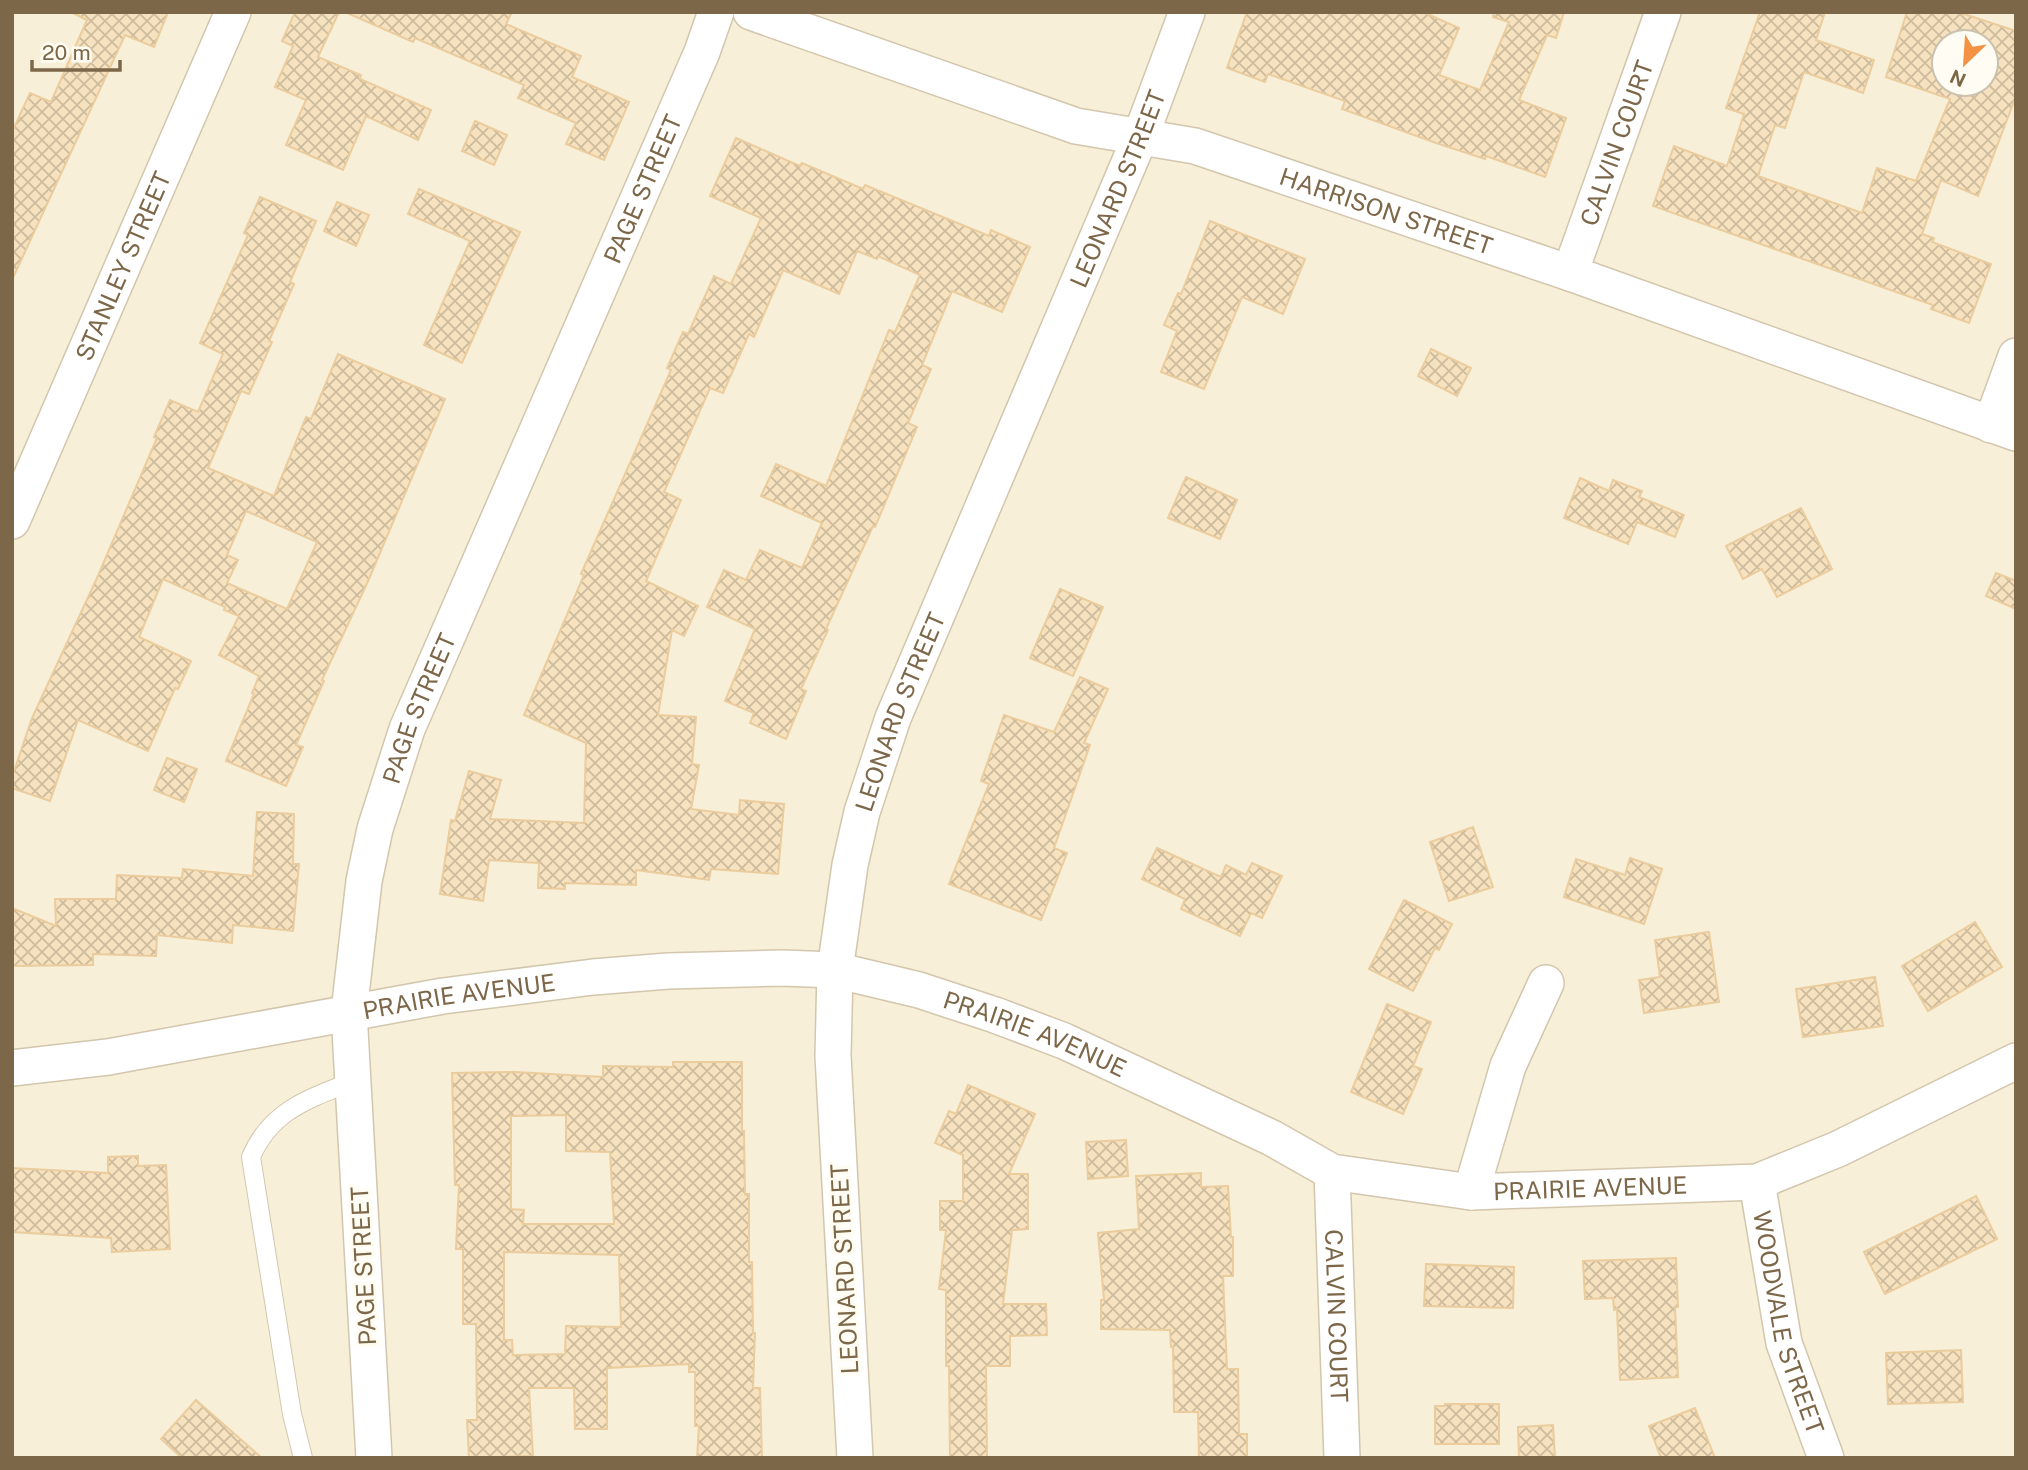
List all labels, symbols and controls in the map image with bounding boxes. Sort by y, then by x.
scale bar [32,28,119,72]
north arrow [1930,28,2000,98]
text: 20 m [42,40,91,65]
street label: CALVIN COURT [1574,57,1659,229]
text: N [1946,65,1969,92]
street label: LEONARD STREET [1064,86,1171,291]
street label: PAGE STREET [598,110,687,267]
street label: HARRISON STREET [1276,162,1496,260]
street label: STANLEY STREET [69,167,176,365]
street label: LEONARD STREET [849,608,950,815]
street label: PAGE STREET [377,629,461,787]
street label: PRAIRIE AVENUE [360,968,557,1024]
street label: PRAIRIE AVENUE [940,985,1131,1082]
street label: LEONARD STREET [824,1163,864,1375]
street label: PRAIRIE AVENUE [1493,1170,1688,1205]
street label: PAGE STREET [345,1186,381,1346]
street label: WOODVALE STREET [1748,1208,1830,1438]
street label: CALVIN COURT [1320,1229,1354,1403]

